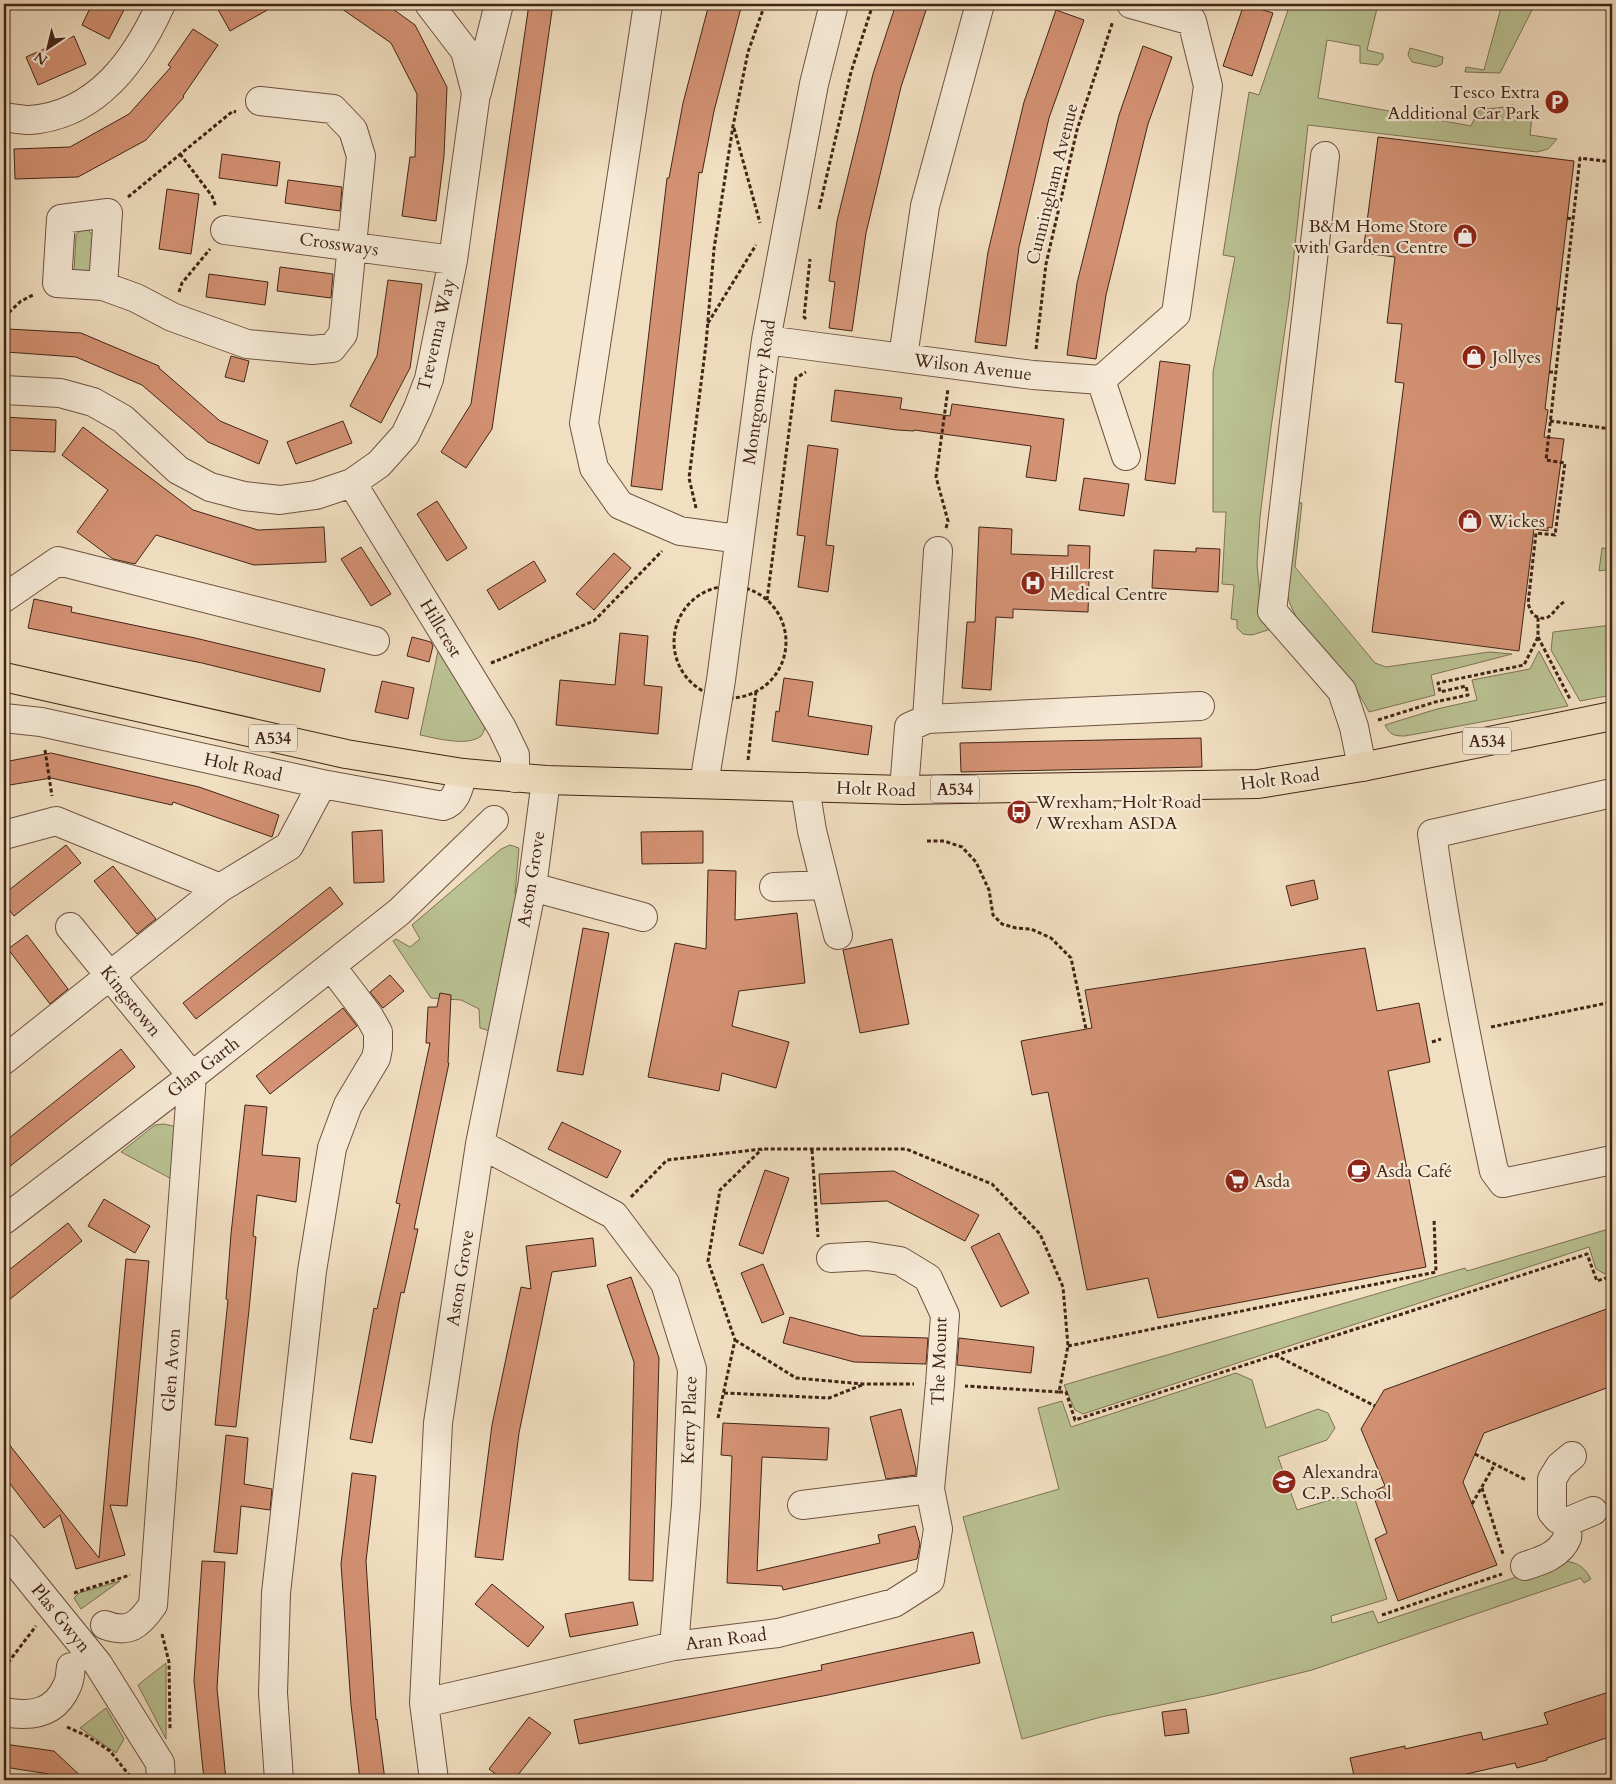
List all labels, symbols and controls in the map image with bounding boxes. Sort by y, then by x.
north arrow [22,22,72,72]
text: N [30,47,51,70]
place label: Tesco Extra Additional Car Park [1388,80,1540,126]
parking icon: Tesco Extra Additional Car Park [1544,89,1570,115]
street label: Cunningham Avenue [1020,101,1085,267]
place label: B&M Home Store with Garden Centre [1294,214,1448,260]
shop icon: B&M Home Store with Garden Centre [1452,223,1478,249]
street label: Crossways [298,227,380,262]
street label: Trevenna Way [411,276,462,394]
street label: Montgomery Road [737,317,782,466]
shop icon: Jollyes [1461,344,1487,370]
place label: Jollyes [1489,345,1541,370]
street label: Wilson Avenue [912,348,1033,387]
shop icon: Wickes [1457,508,1483,534]
place label: Wickes [1487,509,1545,534]
place label: Hillcrest Medical Centre [1050,561,1168,607]
hospital icon: Hillcrest Medical Centre [1020,570,1046,596]
street label: Hillcrest [413,594,468,662]
road number: A534 [249,724,297,751]
road number: A534 [1463,728,1511,754]
street label: Holt Road [201,747,285,788]
street label: Holt Road [1239,762,1321,797]
street label: Holt Road [836,776,917,803]
road number: A534 [931,776,979,802]
place label: Wrexham, Holt Road / Wrexham ASDA [1035,790,1202,836]
bus stop icon: Wrexham, Holt Road / Wrexham ASDA [1006,799,1032,825]
street label: Aston Grove [512,829,551,929]
street label: Kingstown [94,960,168,1043]
street label: Glan Garth [162,1031,245,1104]
cafe icon: Asda Café [1346,1158,1372,1184]
place label: Asda Café [1376,1159,1452,1184]
supermarket icon: Asda [1224,1168,1250,1194]
place label: Asda [1254,1169,1290,1194]
street label: Aston Grove [441,1228,480,1328]
street label: The Mount [925,1316,954,1406]
street label: Glen Avon [156,1327,187,1413]
street label: Kerry Place [675,1375,704,1465]
place label: Alexandra C.P. School [1302,1460,1392,1506]
school or university icon: Alexandra C.P. School [1271,1469,1297,1495]
street label: Plas Gwyn [25,1578,97,1659]
street label: Aran Road [684,1622,769,1657]

